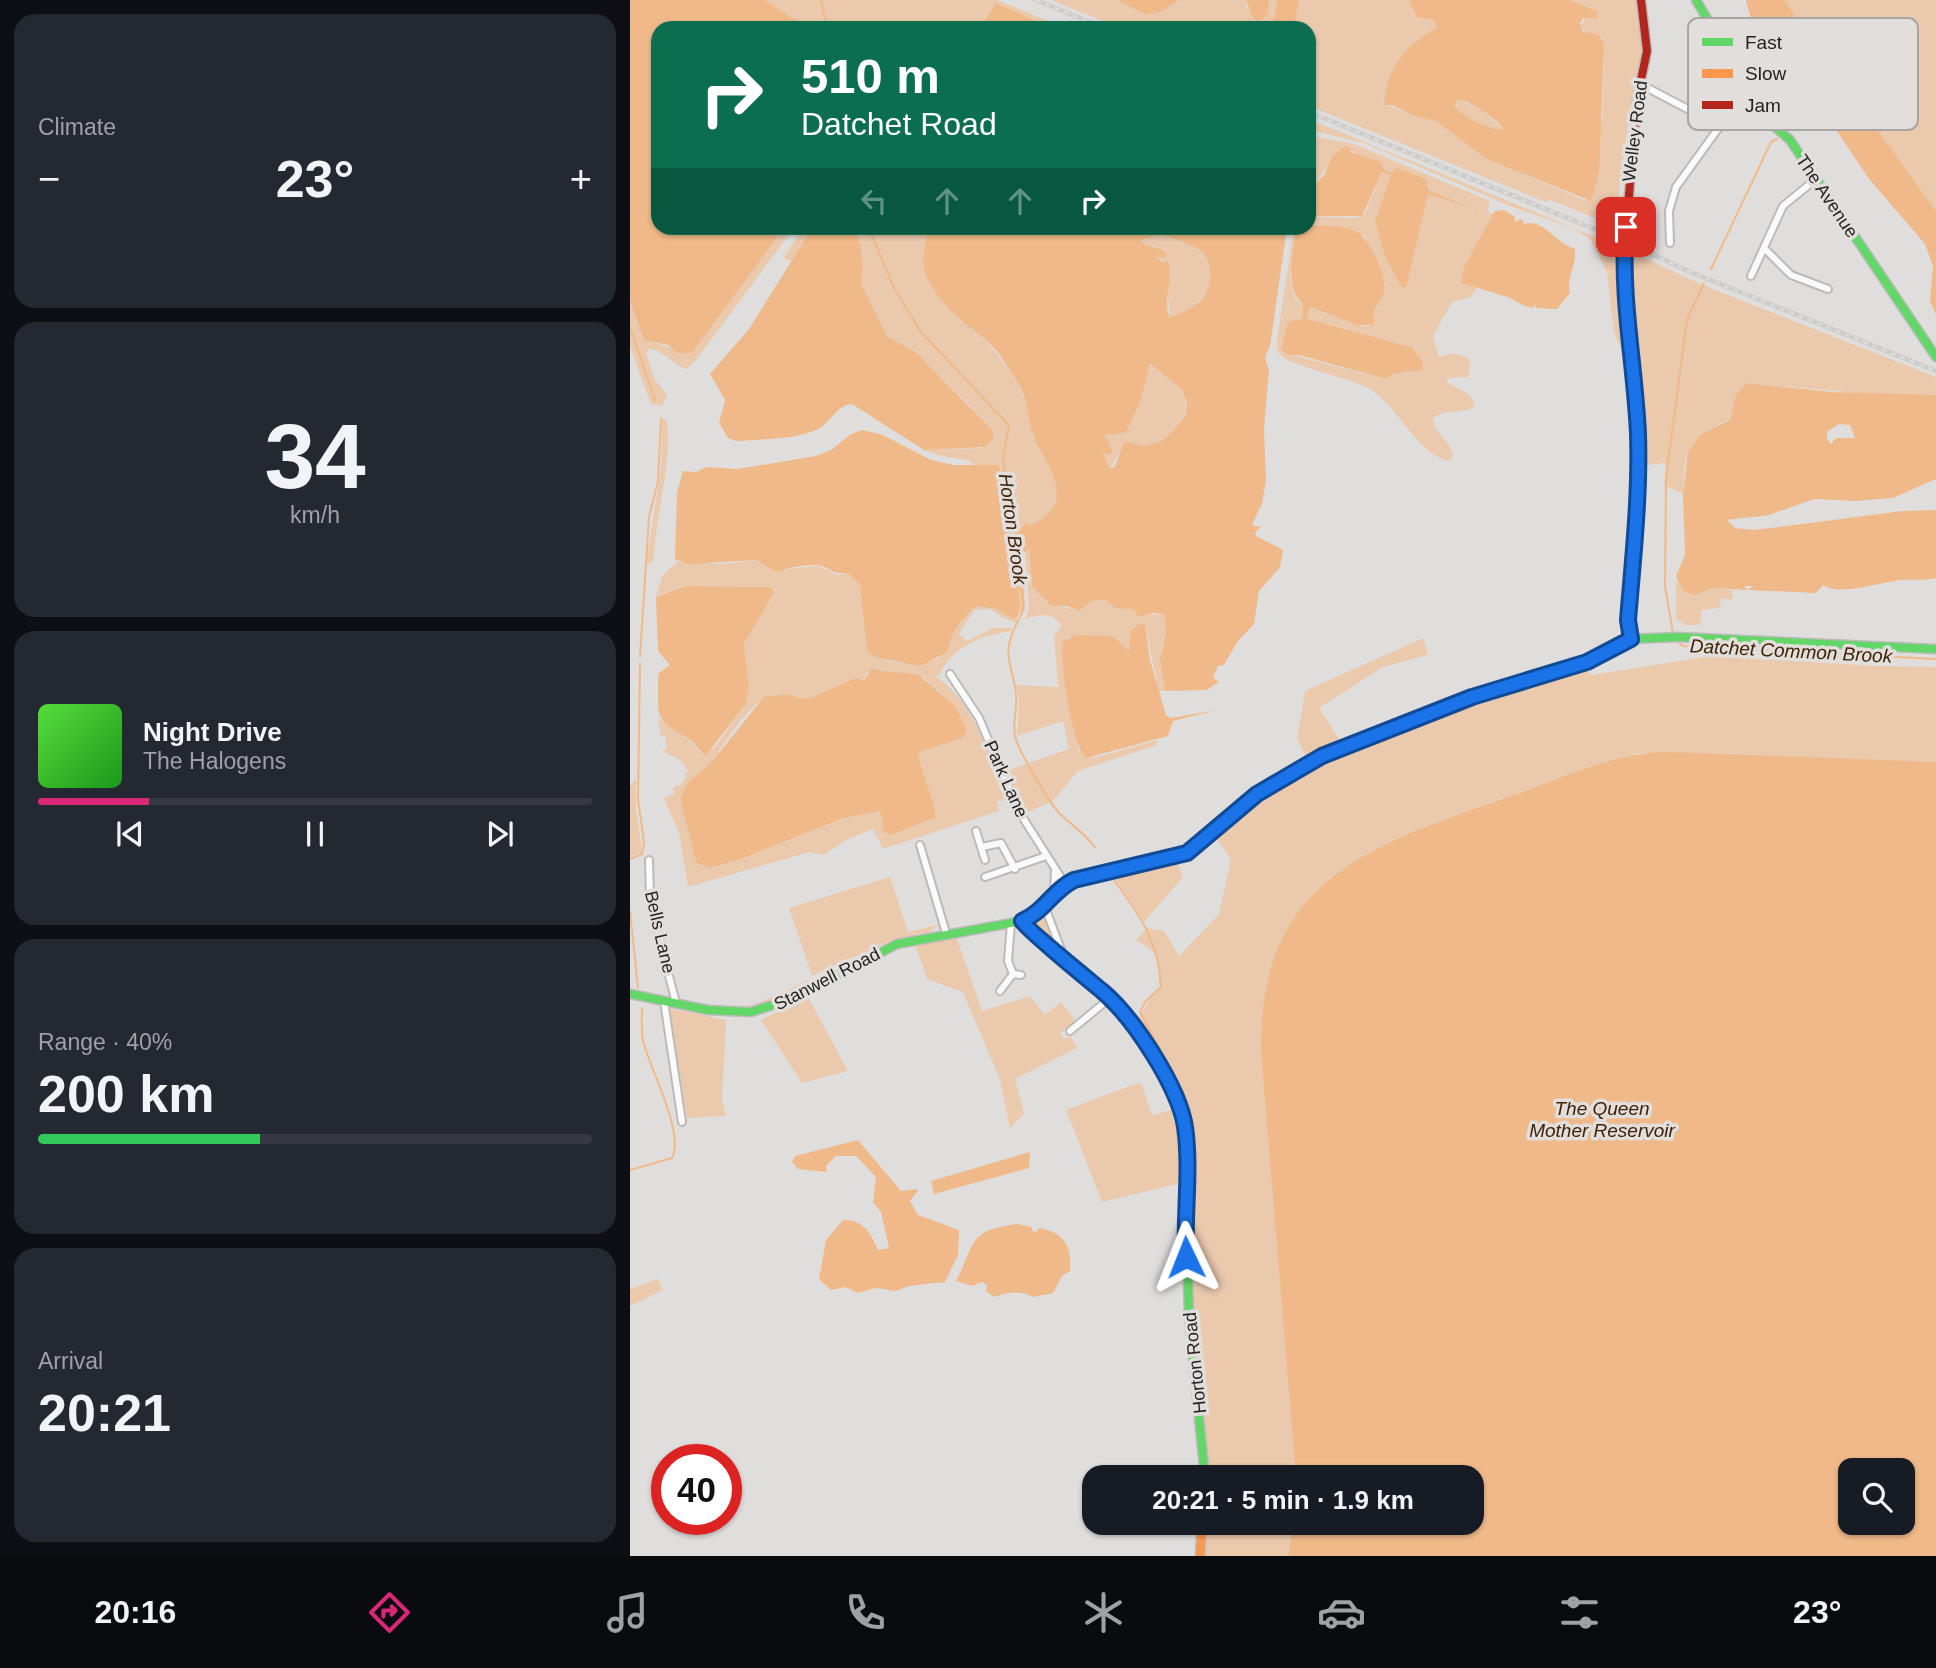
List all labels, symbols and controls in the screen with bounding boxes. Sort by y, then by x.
legend [1688,18,1918,130]
text: Fast [1745,32,1783,53]
icon: right [686,49,777,140]
text: 510 m [801,49,940,103]
text: Slow [1745,63,1786,84]
street label: Welley Road [1619,79,1651,183]
text: Jam [1745,95,1781,116]
text: Datchet Road [801,106,997,142]
text: Climate [38,114,116,140]
text: 23° [276,150,354,208]
street label: The Avenue [1792,151,1862,241]
text: − [38,158,60,200]
text: + [570,158,592,200]
icon: left [855,182,893,220]
icon: ahead [928,182,966,220]
icon: ahead [1001,182,1039,220]
icon: right [1074,182,1112,220]
pin [1596,197,1656,257]
icon: arrive [1607,208,1645,246]
text: 34 [264,406,366,507]
water label: Horton Brook [995,472,1031,587]
text: km/h [290,502,340,528]
water label: Datchet Common Brook [1689,635,1894,667]
text: Night Drive [143,717,282,747]
street label: Park Lane [980,737,1032,821]
text: The Halogens [143,748,286,774]
icon: previous [111,815,149,853]
icon: pause [296,815,334,853]
icon: next [481,815,519,853]
street label: Bells Lane [641,889,679,975]
street label: Stanwell Road [771,944,883,1014]
text: Range · 40% [38,1029,172,1055]
text: 200 km [38,1065,214,1123]
water label: The Queen Mother Reservoir [1529,1098,1676,1141]
position arrow [1149,1220,1223,1294]
street label: Horton Road [1180,1311,1210,1415]
text: Arrival [38,1348,103,1374]
text: 20:21 [38,1384,171,1442]
speed limit sign: 40 [651,1444,742,1535]
map controls [1838,1458,1915,1535]
button: search [1838,1458,1915,1535]
text: 20:21 · 5 min · 1.9 km [1152,1485,1414,1515]
icon: directions [365,1588,414,1637]
icon: music [603,1588,652,1637]
icon: phone [841,1588,890,1637]
icon: climate [1079,1588,1128,1637]
icon: car [1317,1588,1366,1637]
icon: filters [1555,1588,1604,1637]
text: 20:16 [94,1594,176,1630]
text: 23° [1793,1594,1842,1630]

